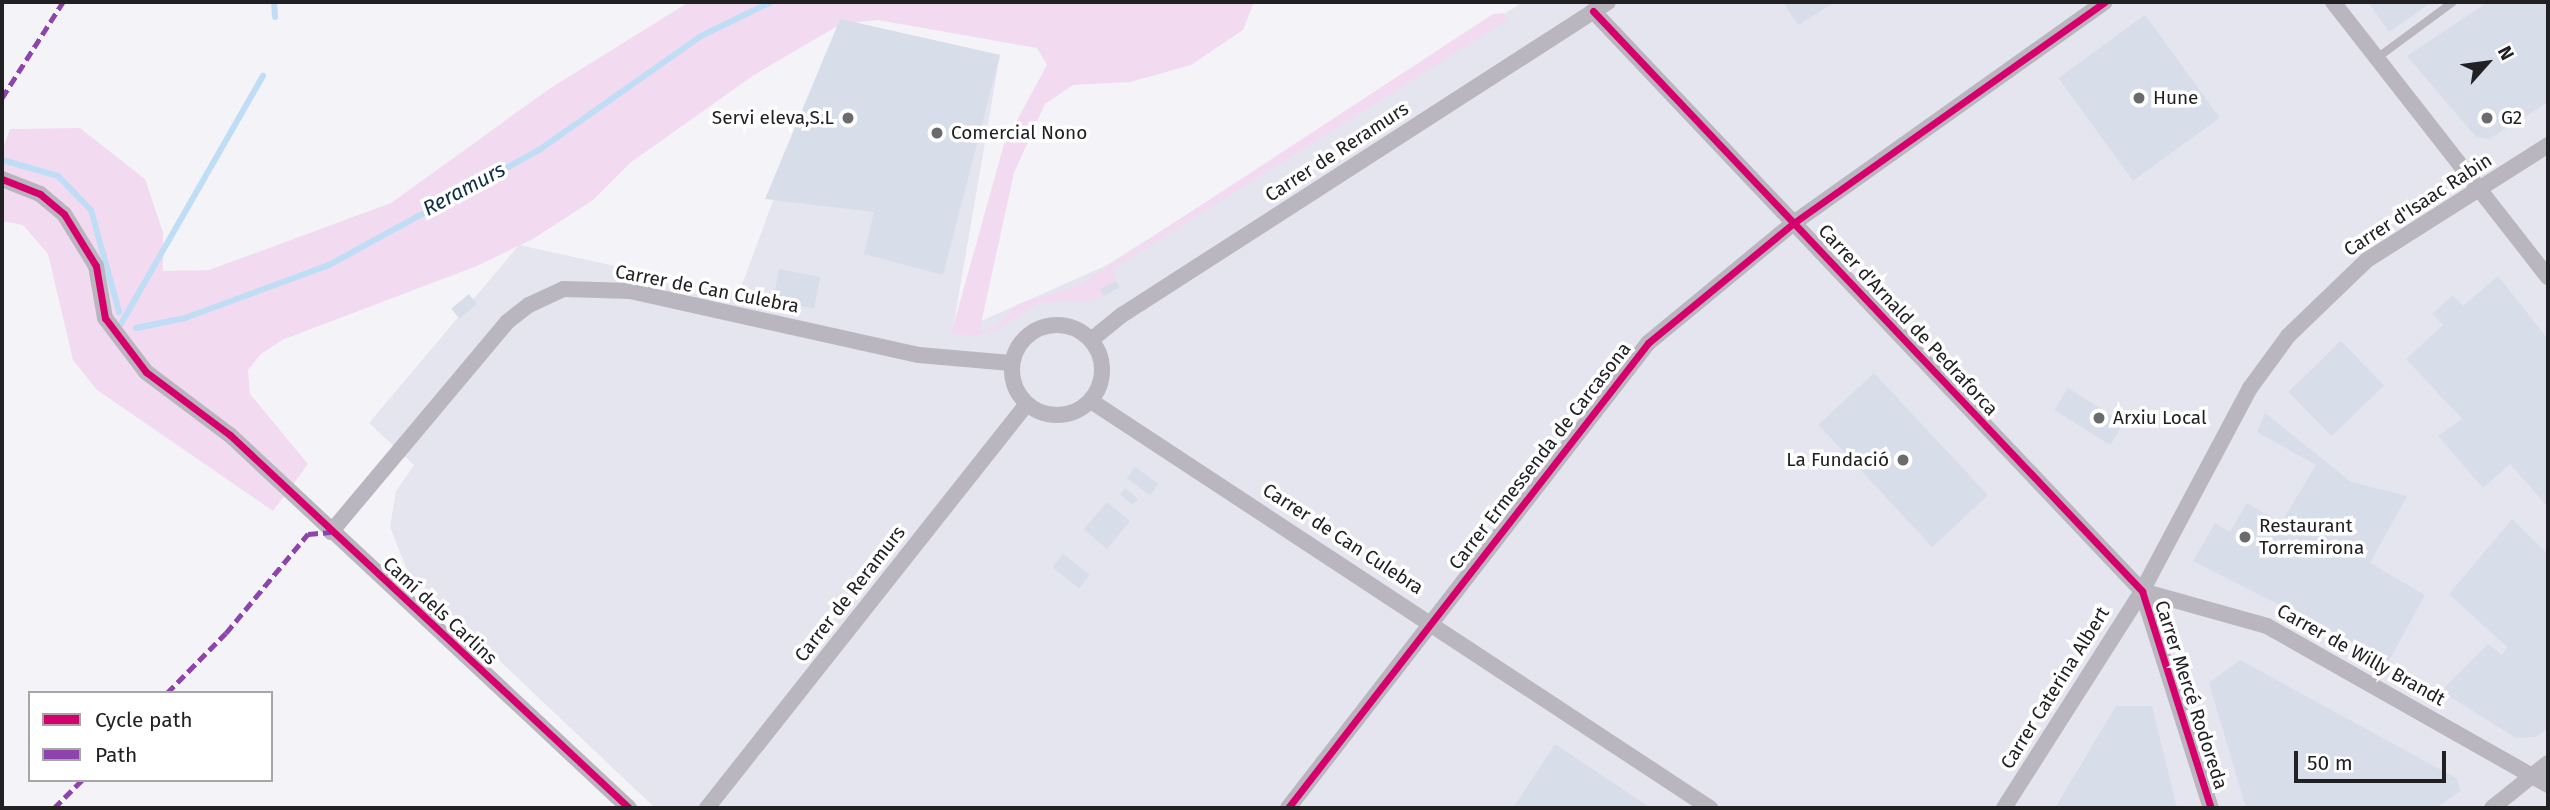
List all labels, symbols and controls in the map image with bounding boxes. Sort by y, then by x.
north arrow [2452,28,2522,98]
text: N [2493,42,2519,64]
place label: Hune [2153,87,2198,109]
marker: Hune [2131,90,2147,106]
street label: Carrer de Reramurs [1261,97,1413,207]
place label: Servi eleva,S.L [712,107,834,129]
place label: G2 [2501,107,2522,129]
marker: Servi eleva,S.L [840,110,856,126]
marker: G2 [2479,110,2495,126]
place label: Comercial Nono [951,122,1087,144]
marker: Comercial Nono [929,125,945,141]
street label: Carrer d'Isaac Rabin [2340,149,2496,261]
water label: Reramurs [418,157,510,221]
street label: Carrer d'Arnald de Pedraforca [1813,220,2003,420]
street label: Carrer de Can Culebra [613,260,801,318]
street label: Carrer Ermessenda de Carcasona [1444,338,1636,574]
place label: Arxiu Local [2113,407,2207,429]
marker: Arxiu Local [2091,410,2107,426]
place label: La Fundació [1786,449,1889,471]
marker: La Fundació [1895,452,1911,468]
street label: Carrer de Can Culebra [1258,479,1428,599]
place label: Restaurant Torremirona [2259,515,2364,559]
street label: Carrer de Reramurs [790,522,910,666]
marker: Restaurant Torremirona [2237,529,2253,545]
street label: Camí dels Carlins [378,552,502,670]
street label: Carrer Mercé Rodoreda [2150,598,2232,792]
street label: Carrer de Willy Brandt [2273,599,2449,711]
street label: Carrer Caterina Albert [1996,603,2114,773]
legend [28,691,273,782]
text: Cycle path [95,707,193,733]
scale bar [2298,736,2450,780]
text: Path [95,742,137,768]
text: 50 m [2307,750,2353,776]

